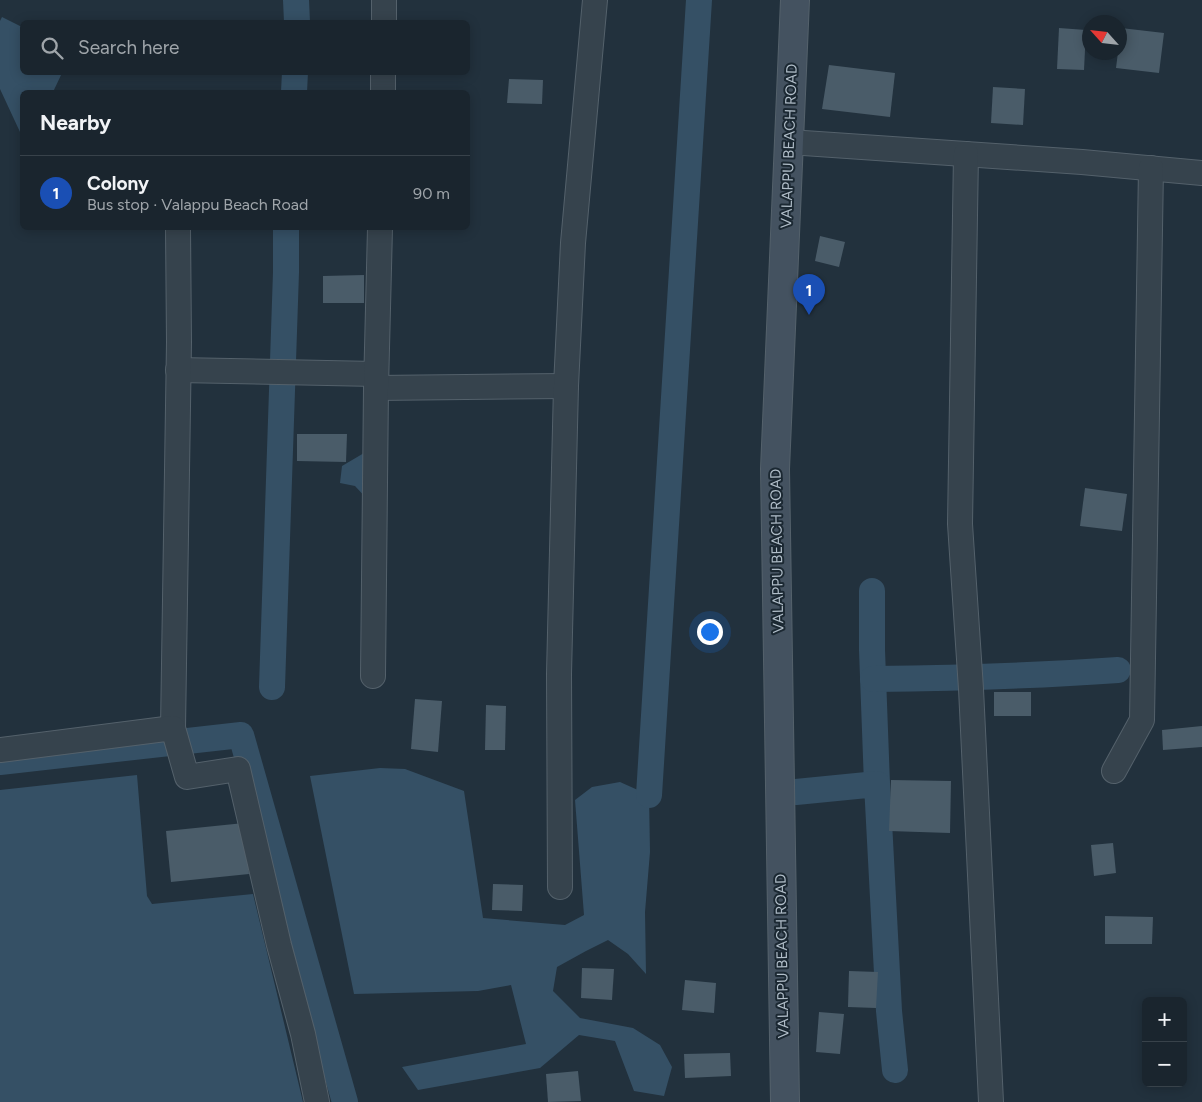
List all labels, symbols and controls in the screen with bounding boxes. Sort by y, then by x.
north arrow [1082,15,1127,60]
search box [20,20,470,75]
icon: search [38,34,66,62]
text: Search here [78,36,180,59]
street label: VALAPPU BEACH ROAD [777,63,801,229]
text: Nearby [40,110,111,135]
text: Colony [87,172,149,195]
text: 1 [53,184,59,203]
text: 90 m [413,184,450,203]
text: Bus stop · Valappu Beach Road [87,195,308,214]
pin: 1 [793,274,825,315]
street label: VALAPPU BEACH ROAD [767,469,787,633]
your location [697,619,723,645]
street label: VALAPPU BEACH ROAD [772,874,792,1038]
map controls [1142,997,1187,1087]
button: + [1142,997,1187,1042]
button: − [1142,1042,1187,1087]

